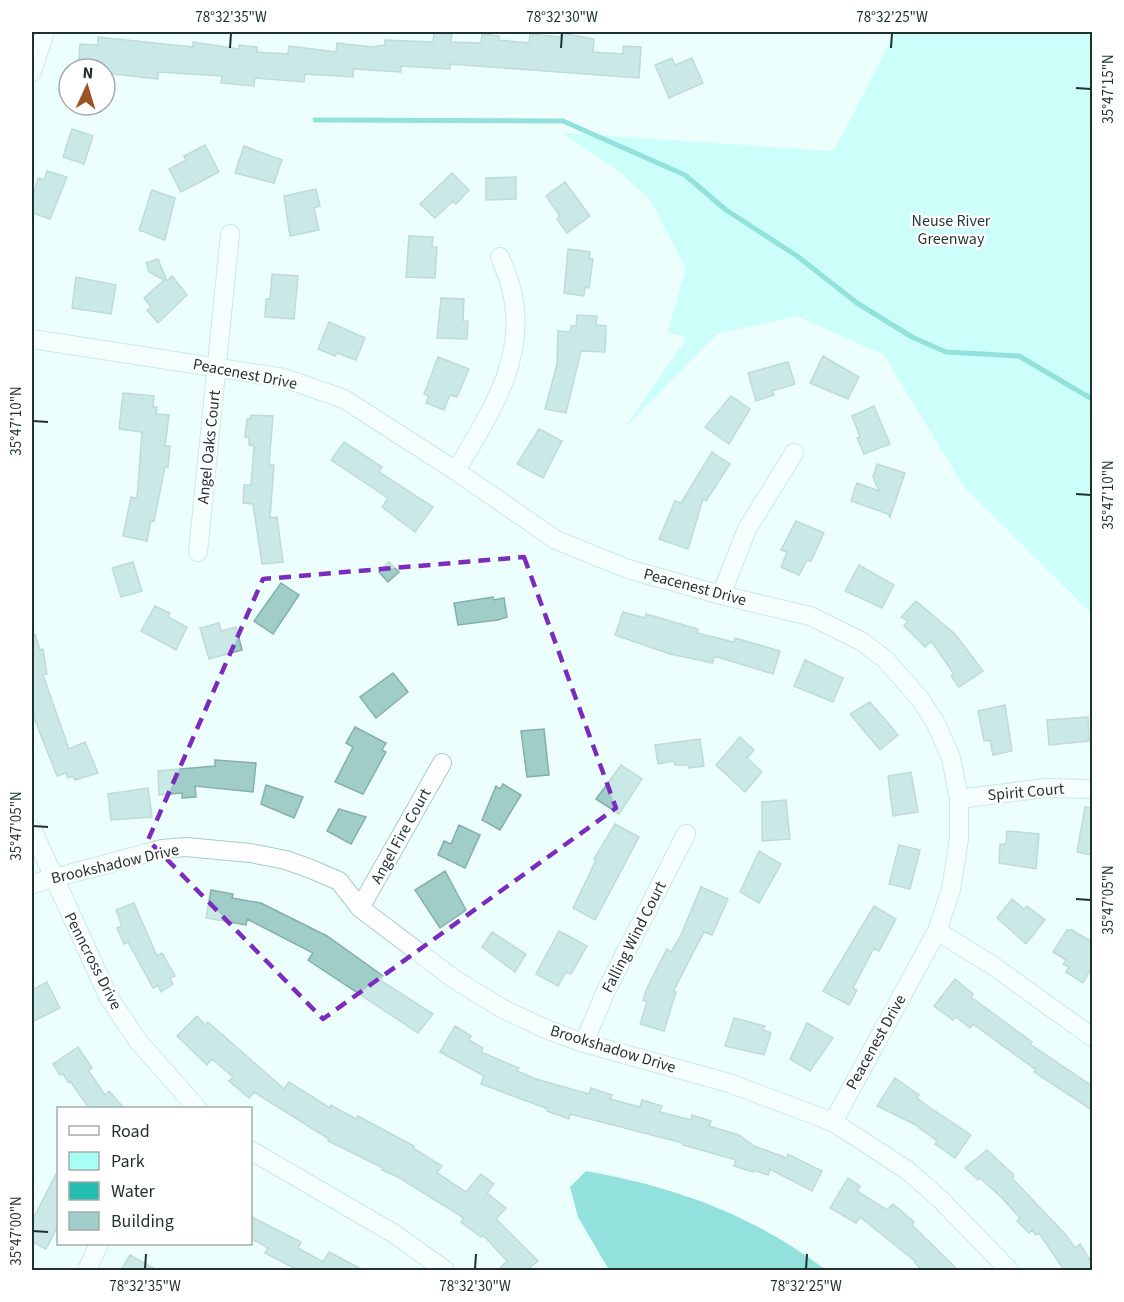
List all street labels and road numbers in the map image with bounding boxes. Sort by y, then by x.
street label: Peacenest Drive [191,353,299,395]
street label: Angel Oaks Court [192,388,226,505]
street label: Peacenest Drive [641,563,749,611]
street label: Spirit Court [987,778,1066,806]
street label: Angel Fire Court [366,784,437,888]
street label: Brookshadow Drive [49,839,181,889]
street label: Falling Wind Court [596,877,672,997]
street label: Penncross Drive [59,908,127,1014]
street label: Peacenest Drive [841,990,911,1094]
street label: Brookshadow Drive [547,1019,679,1079]

